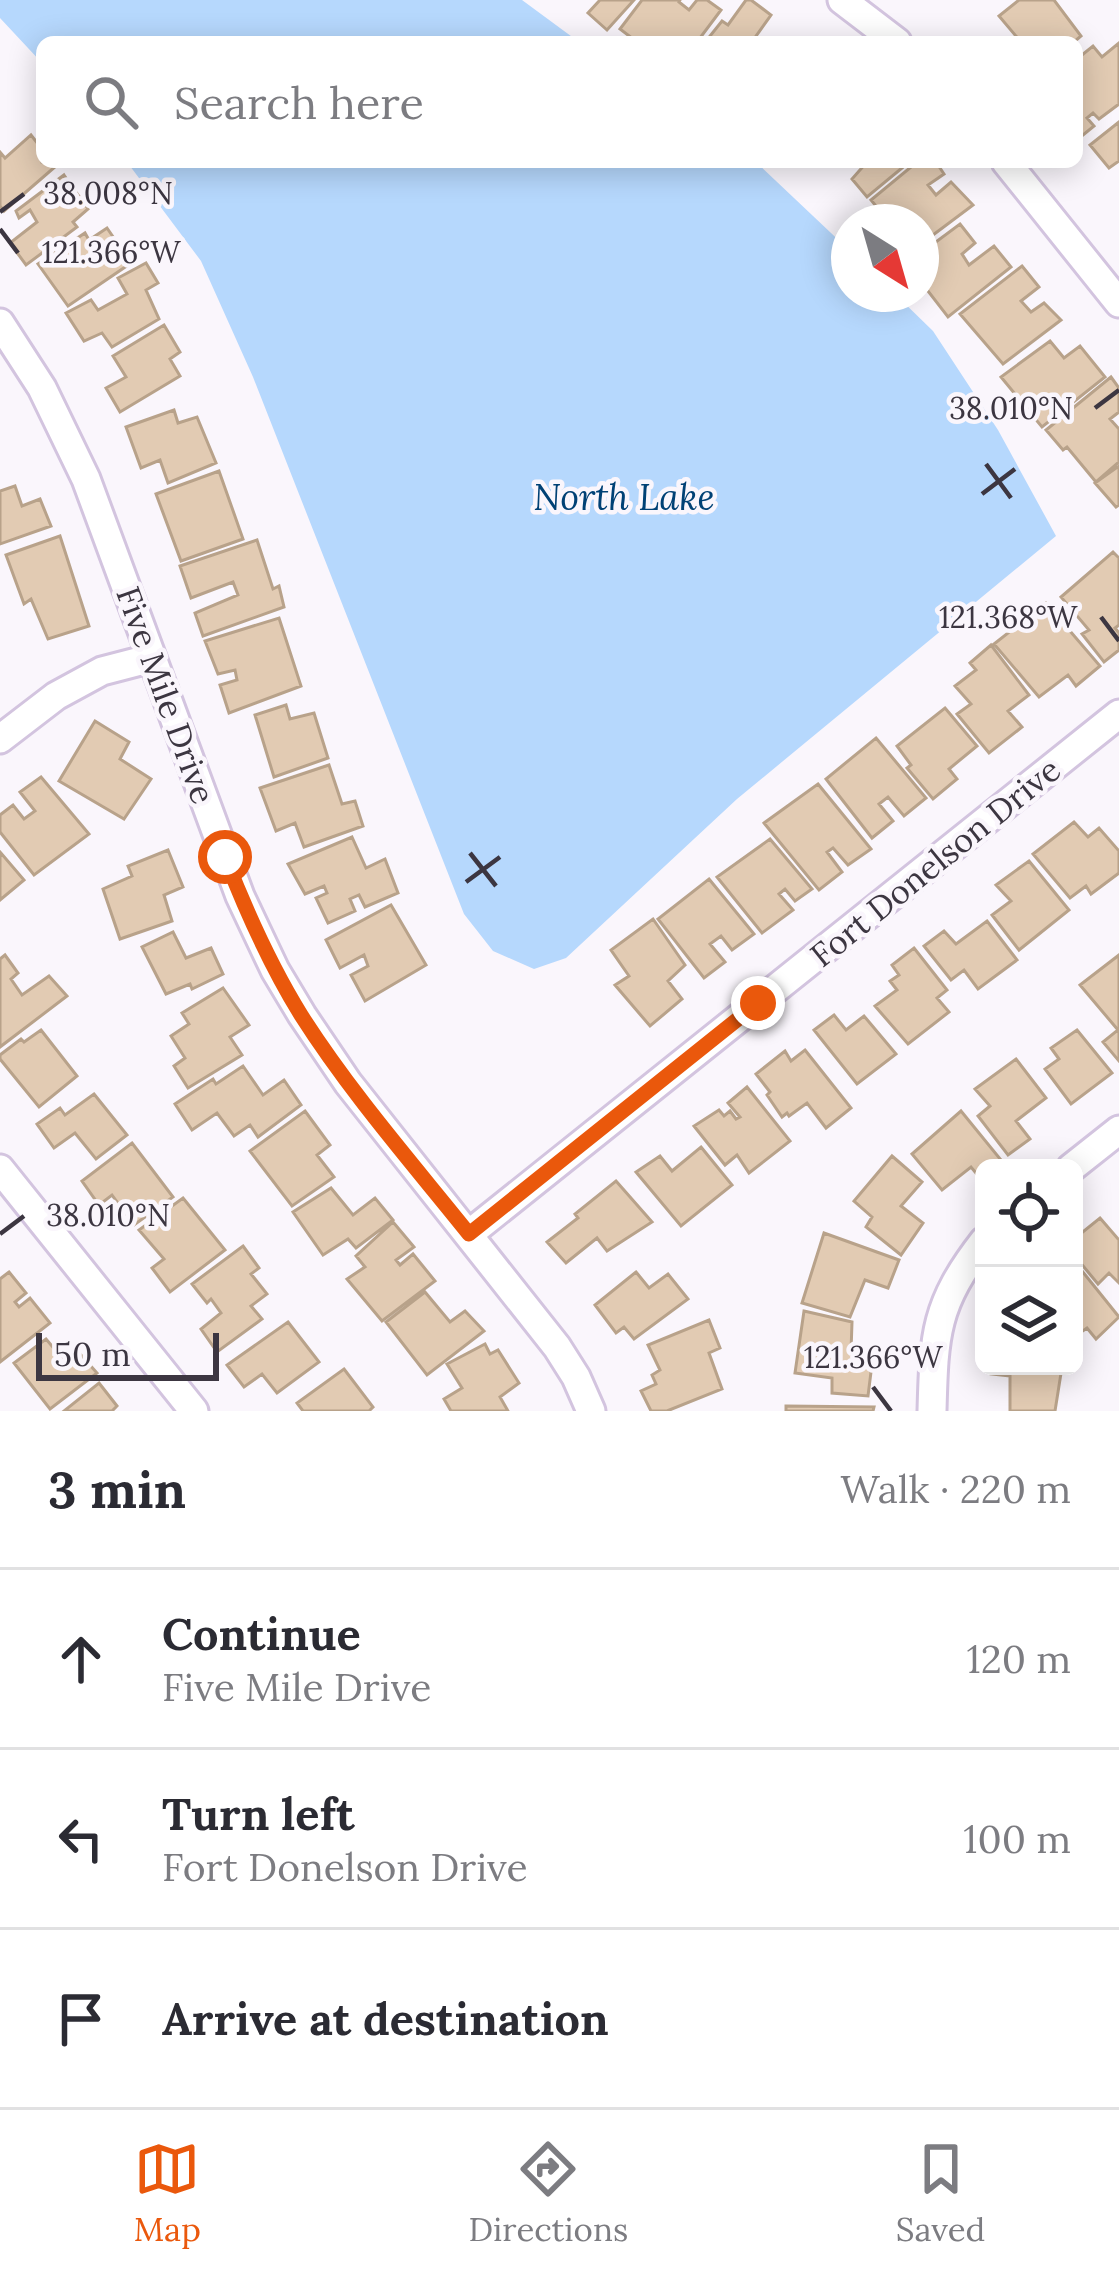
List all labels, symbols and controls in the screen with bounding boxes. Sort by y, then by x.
search box [36,36,1083,168]
icon: search [78,69,144,135]
text: Search here [174,74,424,131]
text: 38.008°N [43,174,173,212]
north arrow [831,204,939,312]
text: 121.366°W [42,233,182,271]
text: 38.010°N [949,389,1073,427]
water label: North Lake [533,474,715,520]
street label: Five Mile Drive [107,581,225,809]
text: 121.368°W [939,598,1078,636]
street label: Fort Donelson Drive [802,748,1068,976]
route start [198,830,252,884]
route end [731,976,785,1030]
map controls [975,1159,1083,1375]
button: locate [975,1159,1083,1267]
text: 38.010°N [46,1196,170,1234]
button: layers [975,1267,1083,1375]
scale bar [36,1327,219,1380]
text: 50 m [54,1333,131,1375]
text: 121.366°W [804,1338,944,1376]
text: 3 min [48,1457,186,1522]
text: Walk · 220 m [841,1464,1071,1514]
text: Continue [162,1605,361,1662]
icon: ahead [48,1626,114,1692]
text: 120 m [967,1634,1071,1684]
text: Five Mile Drive [162,1662,431,1712]
text: Turn left [162,1785,355,1842]
icon: left [48,1806,114,1872]
text: 100 m [963,1814,1071,1864]
text: Fort Donelson Drive [162,1842,528,1892]
icon: arrive [48,1986,114,2052]
text: Arrive at destination [162,1990,609,2047]
tab: Map [134,2136,201,2250]
tab: Directions [469,2136,628,2250]
tab: Saved [896,2136,985,2250]

